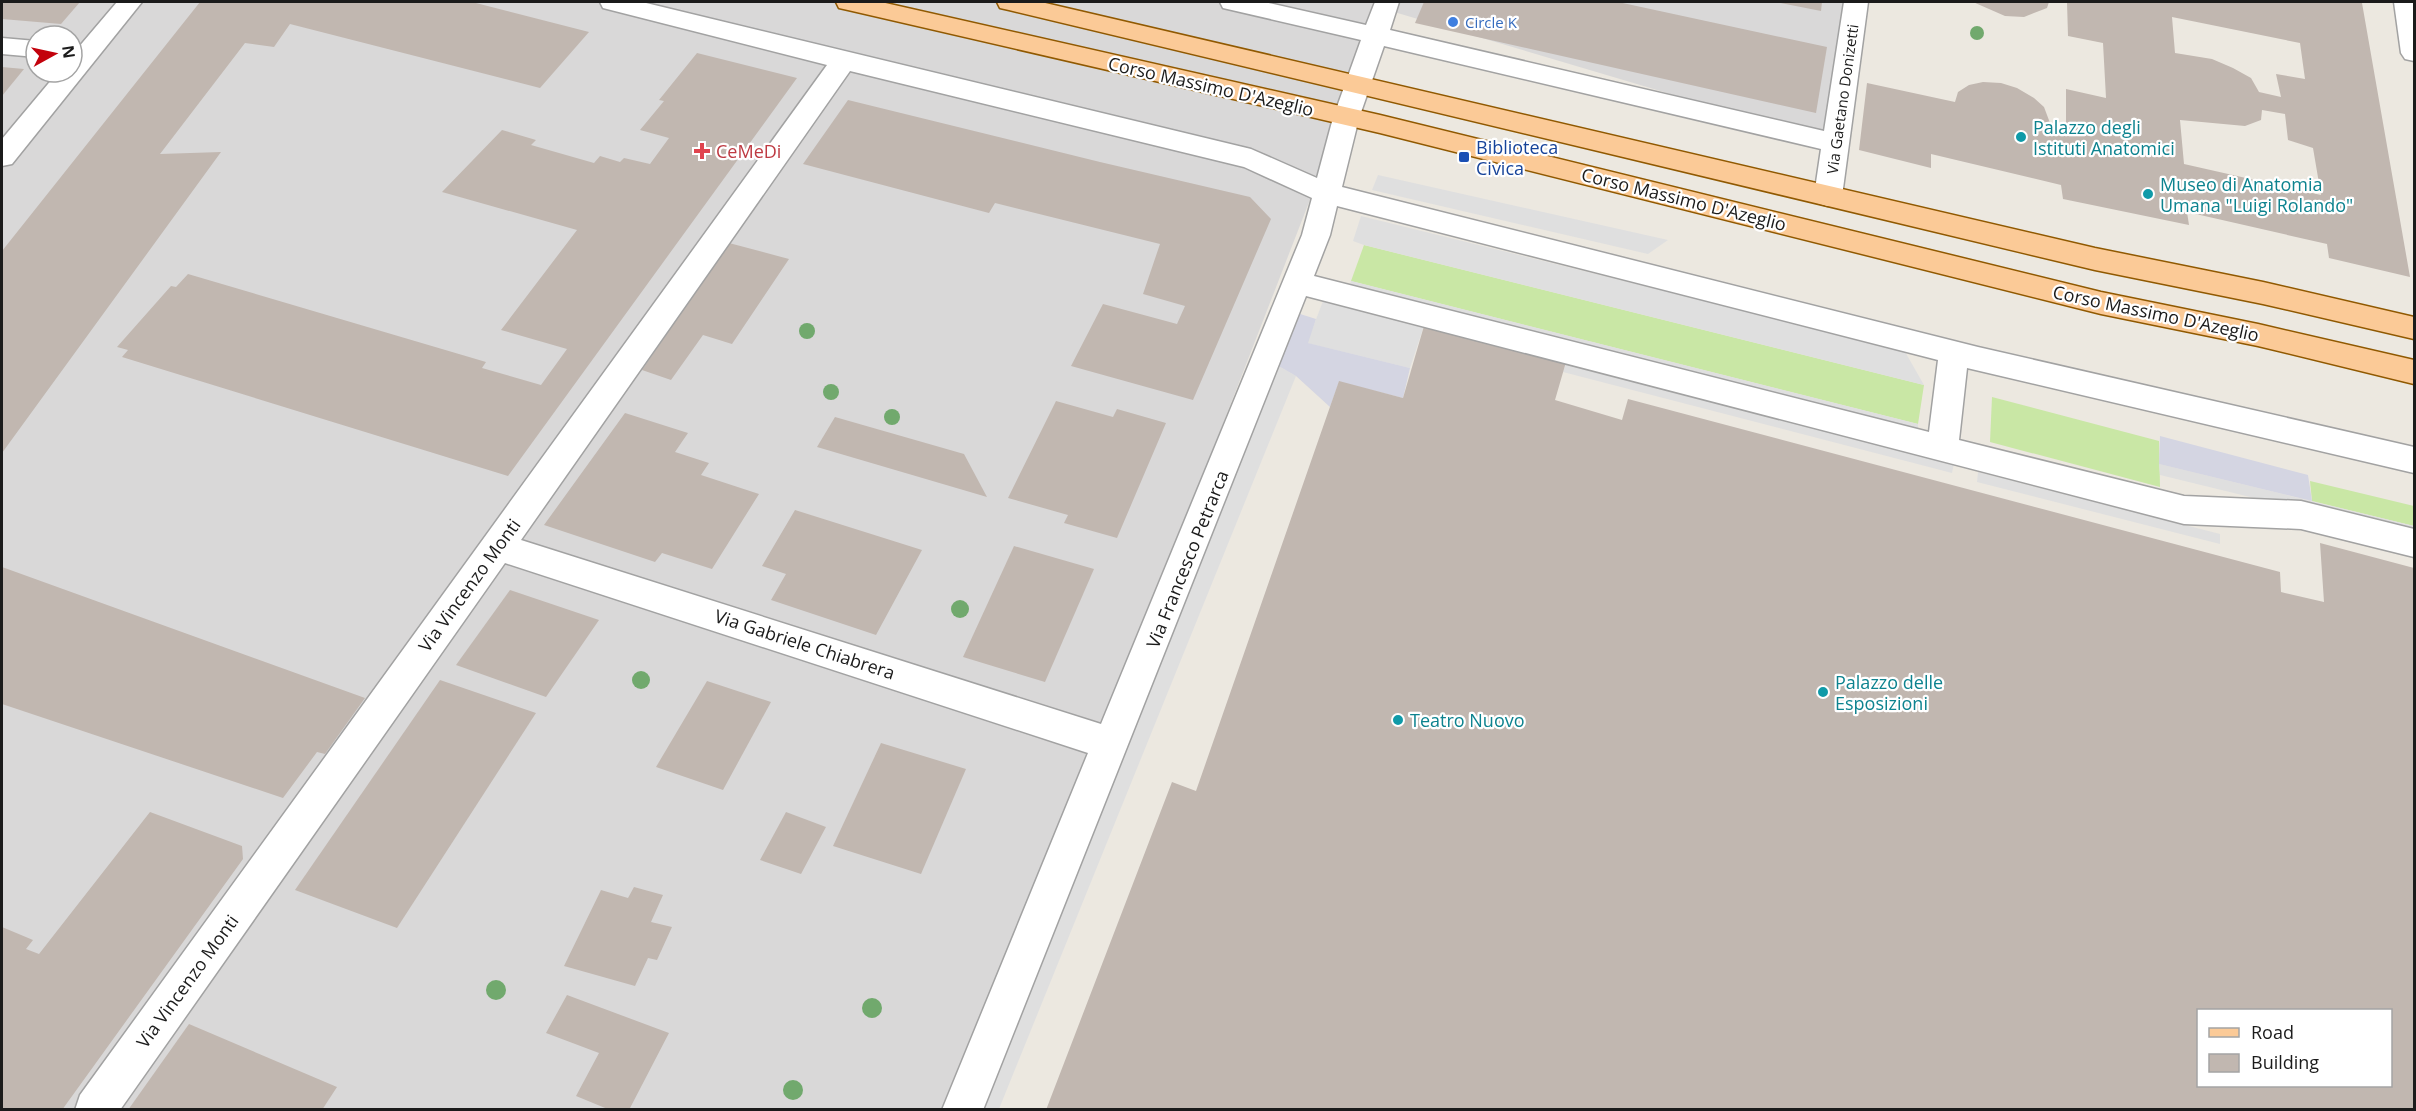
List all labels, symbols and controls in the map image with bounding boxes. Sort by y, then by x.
place label: Circle K [1465,12,1518,32]
marker: Circle K [1446,15,1460,29]
street label: Via Gaetano Donizetti [1822,23,1862,175]
north arrow [24,24,84,84]
text: N [57,44,81,60]
street label: Corso Massimo D'Azeglio [1106,51,1316,121]
place label: Palazzo degli Istituti Anatomici [2033,115,2175,160]
marker: Palazzo degli Istituti Anatomici [2014,130,2028,144]
place label: Biblioteca Civica [1476,135,1558,180]
place label: CeMeDi [716,139,781,163]
marker: CeMeDi [693,142,711,160]
marker: Biblioteca Civica [1457,150,1471,164]
street label: Corso Massimo D'Azeglio [1579,162,1789,236]
place label: Museo di Anatomia Umana "Luigi Rolando" [2160,172,2353,217]
marker: Museo di Anatomia Umana "Luigi Rolando" [2141,187,2155,201]
street label: Corso Massimo D'Azeglio [2051,279,2261,347]
street label: Via Francesco Petrarca [1140,467,1234,651]
street label: Via Vincenzo Monti [413,514,525,656]
street label: Via Gabriele Chiabrera [712,604,898,684]
place label: Palazzo delle Esposizioni [1835,670,1943,715]
marker: Palazzo delle Esposizioni [1816,685,1830,699]
place label: Teatro Nuovo [1410,708,1525,732]
marker: Teatro Nuovo [1391,713,1405,727]
street label: Via Vincenzo Monti [131,910,243,1052]
legend [2197,1009,2392,1087]
text: Road [2251,1020,2294,1044]
text: Building [2251,1050,2319,1074]

